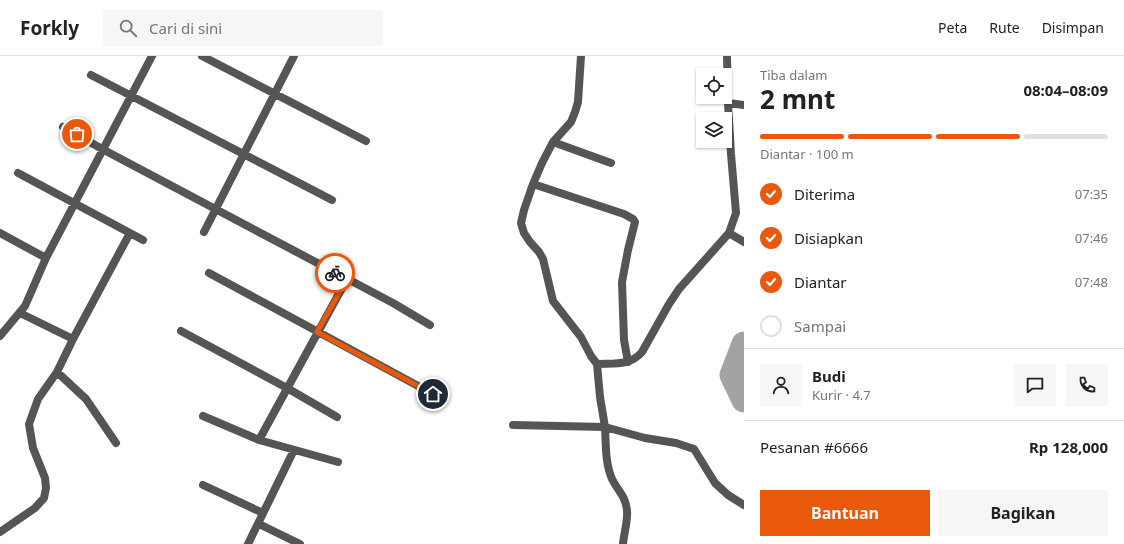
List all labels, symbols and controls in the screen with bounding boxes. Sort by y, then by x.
search box [103,10,383,46]
text: Forkly [20,15,79,41]
icon: search [117,17,139,39]
text: Cari di sini [149,18,222,38]
text: Peta [938,18,967,37]
text: Rute [989,18,1020,37]
text: Disimpan [1042,18,1104,37]
text: Tiba dalam [760,66,827,84]
map controls [696,68,732,148]
button: locate [696,68,732,104]
text: 08:04–08:09 [1023,80,1108,100]
text: 2 mnt [760,81,835,117]
button: layers [696,112,732,148]
pin [60,117,94,151]
icon: bag [66,123,88,145]
text: Diantar · 100 m [760,145,854,163]
icon: check [760,183,782,205]
text: Diterima [794,184,855,204]
text: 07:35 [1075,185,1108,203]
icon: check [760,227,782,249]
text: Disiapkan [794,228,863,248]
text: 07:46 [1075,229,1108,247]
courier [315,253,355,293]
icon: bike [324,262,346,284]
icon: check [760,271,782,293]
text: Diantar [794,272,847,292]
text: 07:48 [1075,273,1108,291]
text: Sampai [794,316,846,336]
button: person [760,364,802,406]
button: chat [1014,364,1056,406]
button: phone [1066,364,1108,406]
text: Budi [812,366,846,386]
pin [416,377,450,411]
icon: home [422,383,444,405]
text: Kurir · 4.7 [812,386,871,404]
text: Pesanan #6666 [760,437,868,457]
text: Rp 128,000 [1029,437,1108,457]
button: Bantuan [760,490,930,536]
button: Bagikan [938,490,1108,536]

